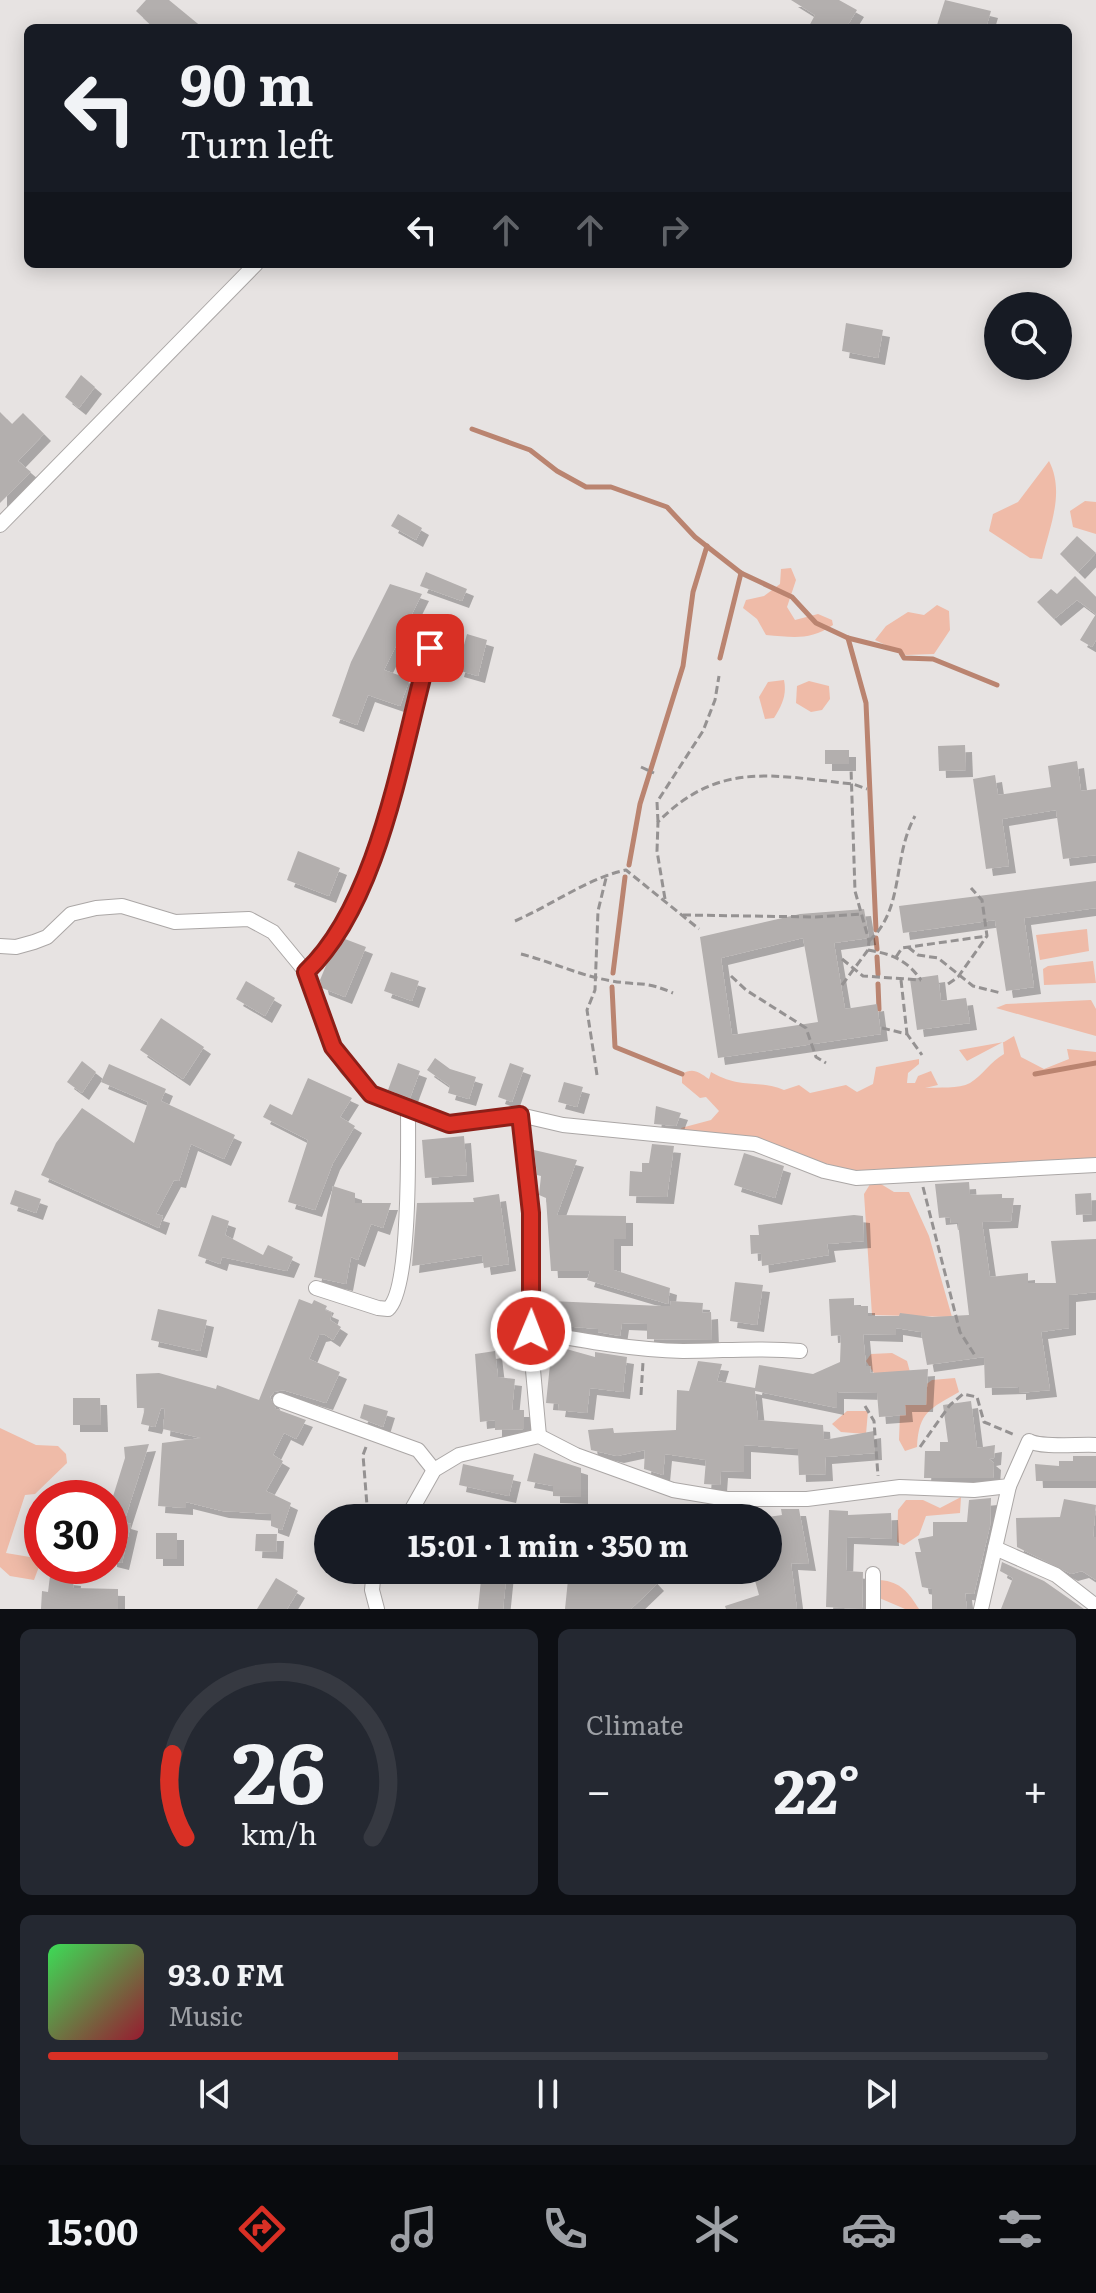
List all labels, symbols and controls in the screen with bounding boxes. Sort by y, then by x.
text: 90 m [180,40,314,123]
icon: left [48,56,152,160]
text: Turn left [180,116,334,169]
icon: left [400,208,444,252]
icon: ahead [484,208,528,252]
icon: ahead [568,208,612,252]
icon: right [652,208,696,252]
map controls [984,292,1072,380]
button: search [984,292,1072,380]
pin [396,614,464,682]
icon: arrive [408,626,452,670]
position arrow [489,1289,573,1373]
speed limit sign: 30 [24,1480,128,1584]
text: 15:01 · 1 min · 350 m [408,1522,688,1566]
text: Climate [586,1704,684,1743]
text: 26 [232,1706,326,1830]
text: 22° [774,1743,860,1832]
text: − [586,1755,612,1821]
text: + [1022,1755,1048,1821]
text: km/h [241,1811,317,1854]
text: 93.0 FM [168,1951,285,1995]
text: Music [168,1995,243,2034]
icon: previous [193,2072,237,2116]
icon: pause [526,2072,570,2116]
icon: next [859,2072,903,2116]
icon: directions [234,2201,290,2257]
icon: music [386,2201,442,2257]
icon: phone [537,2201,593,2257]
icon: climate [689,2201,745,2257]
icon: car [841,2201,897,2257]
icon: filters [992,2201,1048,2257]
text: 15:00 [48,2203,138,2256]

